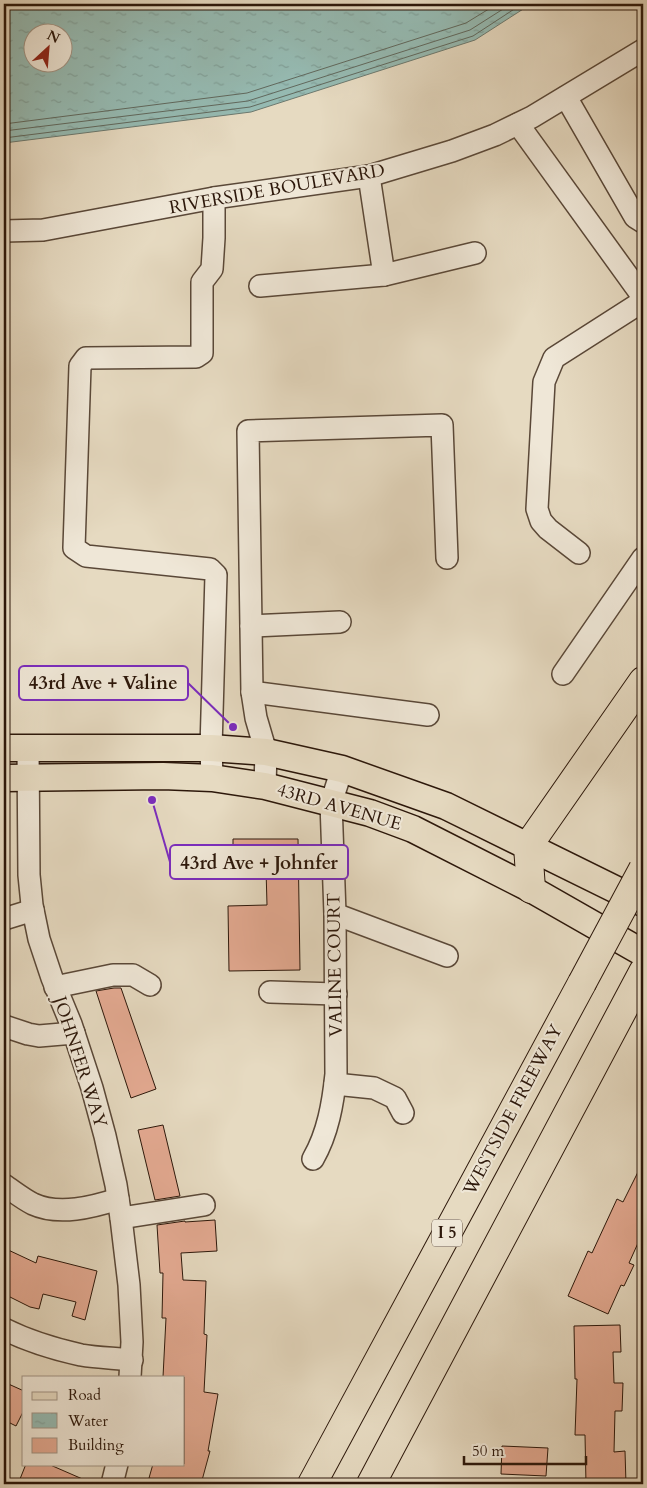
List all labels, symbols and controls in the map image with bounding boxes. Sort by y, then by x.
north arrow [22,22,72,72]
text: N [44,26,63,48]
street label: RIVERSIDE BOULEVARD [167,158,387,220]
callout: 43rd Ave + Valine [19,666,188,700]
text: 43rd Ave + Valine [28,670,178,696]
street label: 43RD AVENUE [274,777,404,837]
callout: 43rd Ave + Johnfer [170,845,348,879]
text: 43rd Ave + Johnfer [180,850,338,876]
street label: VALINE COURT [321,893,349,1037]
street label: JOHNFER WAY [46,990,113,1131]
street label: WESTSIDE FREEWAY [457,1020,569,1201]
road number: I 5 [432,1220,462,1246]
legend [22,1376,185,1466]
text: Road [68,1385,101,1405]
text: Water [67,1411,109,1431]
scale bar [464,1433,587,1465]
text: Building [68,1435,124,1455]
text: 50 m [472,1441,504,1461]

